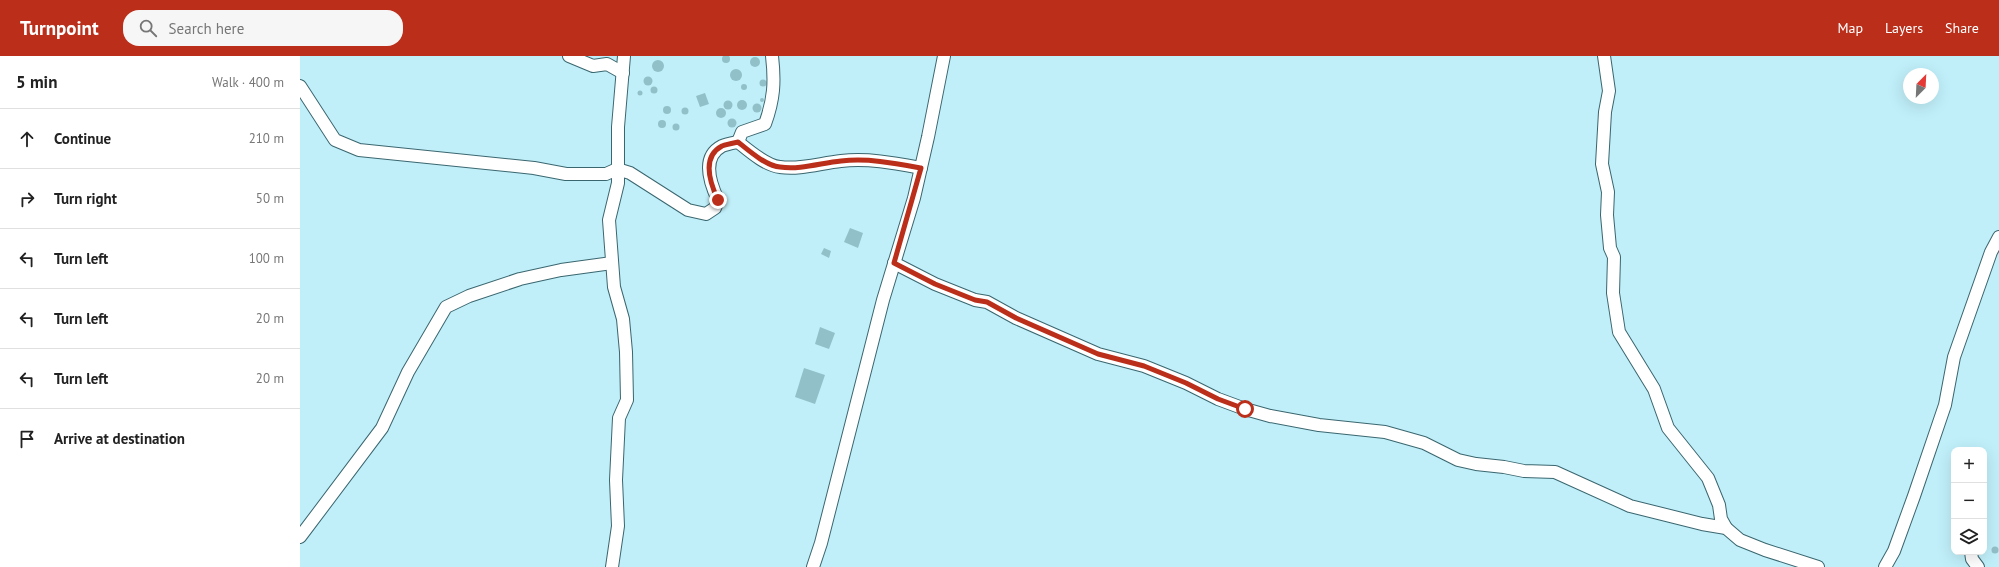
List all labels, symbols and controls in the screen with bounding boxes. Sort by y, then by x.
search box [123,10,403,46]
text: Turnpoint [20,16,99,40]
icon: search [137,17,159,39]
text: Search here [169,19,244,38]
text: Map [1837,19,1863,37]
text: Layers [1885,19,1923,37]
text: Share [1945,19,1979,37]
north arrow [1903,68,1939,104]
text: 5 min [16,71,57,93]
text: Walk · 400 m [212,74,284,91]
icon: ahead [16,128,38,150]
text: Continue [54,129,111,148]
text: 210 m [249,130,284,147]
icon: right [16,188,38,210]
text: Turn right [54,189,117,208]
text: 50 m [256,190,284,207]
route end [709,191,727,209]
icon: left [16,248,38,270]
text: Turn left [54,249,108,268]
text: 100 m [249,250,284,267]
icon: left [16,308,38,330]
text: Turn left [54,309,108,328]
text: 20 m [256,310,284,327]
icon: left [16,368,38,390]
text: Turn left [54,369,108,388]
text: 20 m [256,370,284,387]
route start [1236,400,1254,418]
icon: arrive [16,428,38,450]
text: Arrive at destination [54,429,185,448]
map controls [1951,447,1987,555]
button: + [1951,447,1987,483]
button: − [1951,483,1987,519]
button: layers [1951,519,1987,555]

